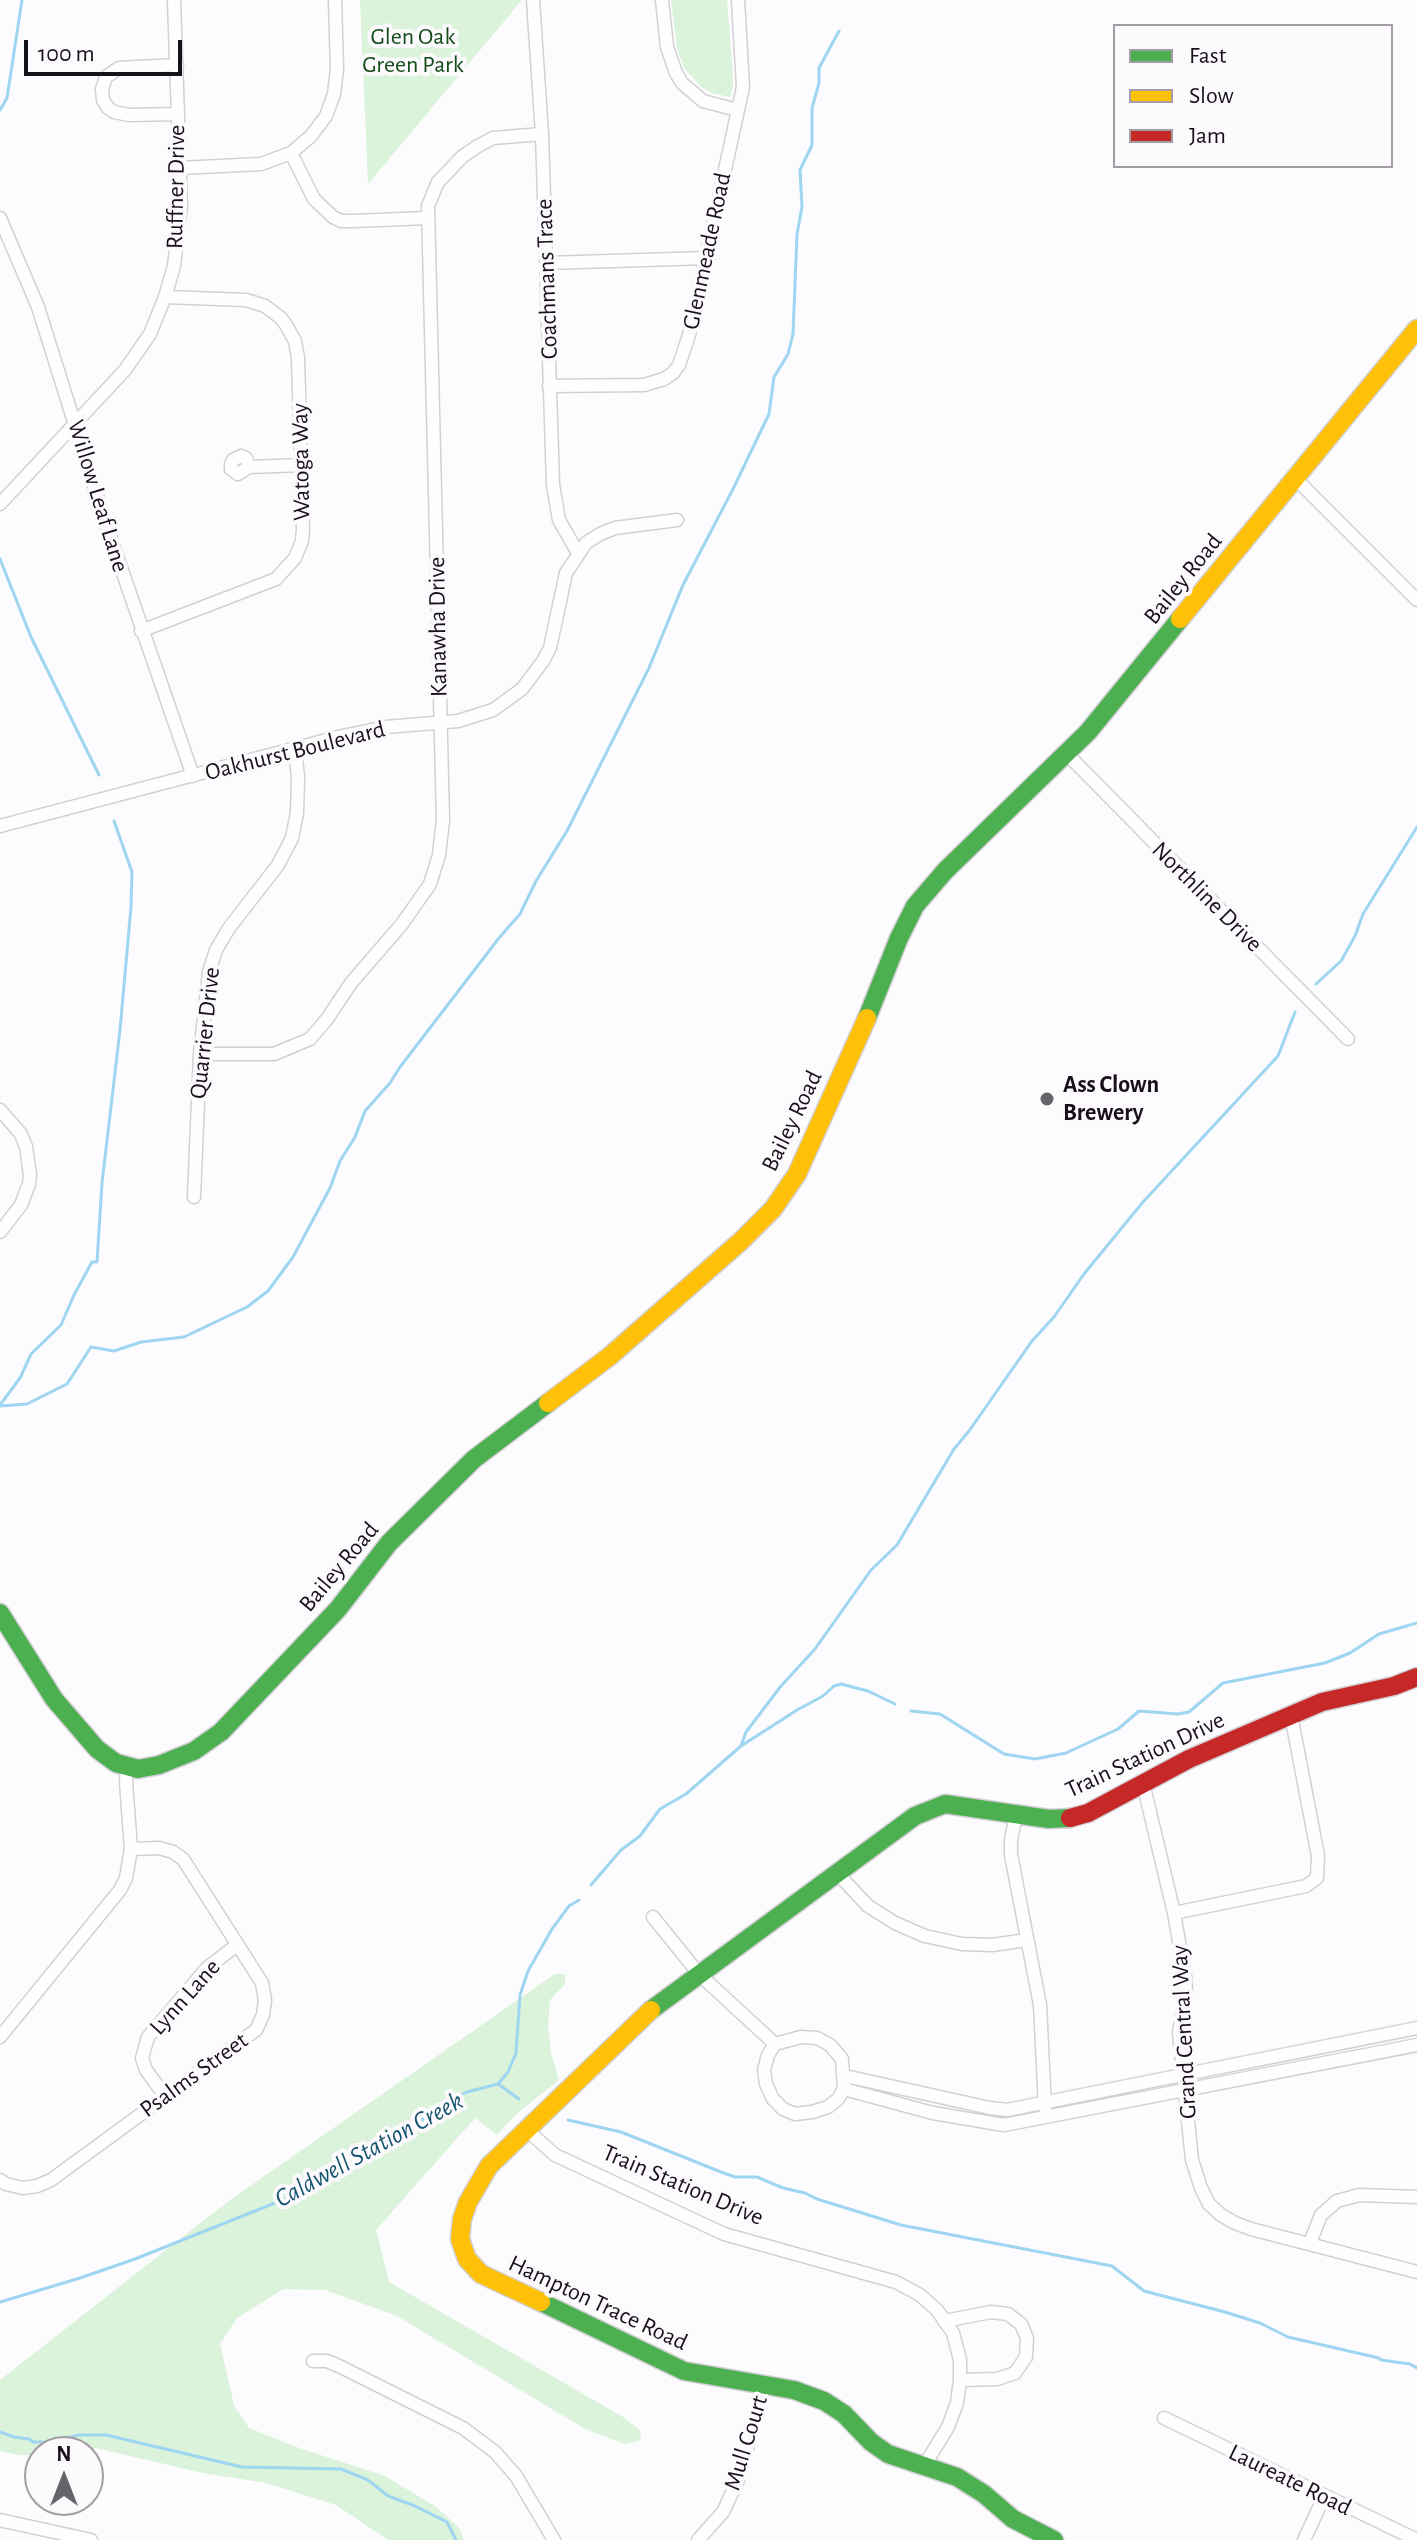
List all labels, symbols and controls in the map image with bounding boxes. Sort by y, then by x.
park label: Glen Oak Green Park [362,23,464,79]
scale bar [28,24,186,74]
legend [1113,24,1393,168]
text: 100 m [38,42,95,66]
text: Fast [1189,44,1226,68]
text: Slow [1189,84,1234,108]
text: Jam [1189,124,1226,148]
street label: Ruffner Drive [161,125,191,249]
street label: Glenmeade Road [676,170,738,332]
street label: Coachmans Trace [530,198,564,360]
street label: Watoga Way [286,403,316,521]
street label: Willow Leaf Lane [61,416,135,576]
street label: Bailey Road [1138,528,1228,630]
street label: Kanawha Drive [422,556,454,698]
street label: Oakhurst Boulevard [202,715,388,787]
street label: Northline Drive [1146,836,1268,958]
street label: Quarrier Drive [184,966,226,1100]
street label: Bailey Road [755,1066,829,1176]
place label: Ass Clown Brewery [1063,1071,1159,1127]
marker: Ass Clown Brewery [1038,1090,1056,1108]
street label: Bailey Road [293,1516,385,1618]
street label: Train Station Drive [1061,1706,1229,1804]
street label: Grand Central Way [1165,1944,1203,2120]
street label: Lynn Lane [143,1953,227,2041]
street label: Psalms Street [134,2026,254,2124]
water label: Caldwell Station Creek [269,2085,469,2215]
street label: Train Station Drive [598,2138,768,2232]
street label: Hampton Trace Road [504,2249,692,2357]
street label: Mull Court [718,2392,774,2494]
north arrow [24,2436,104,2516]
street label: Laureate Road [1224,2438,1356,2522]
text: N [56,2443,72,2465]

